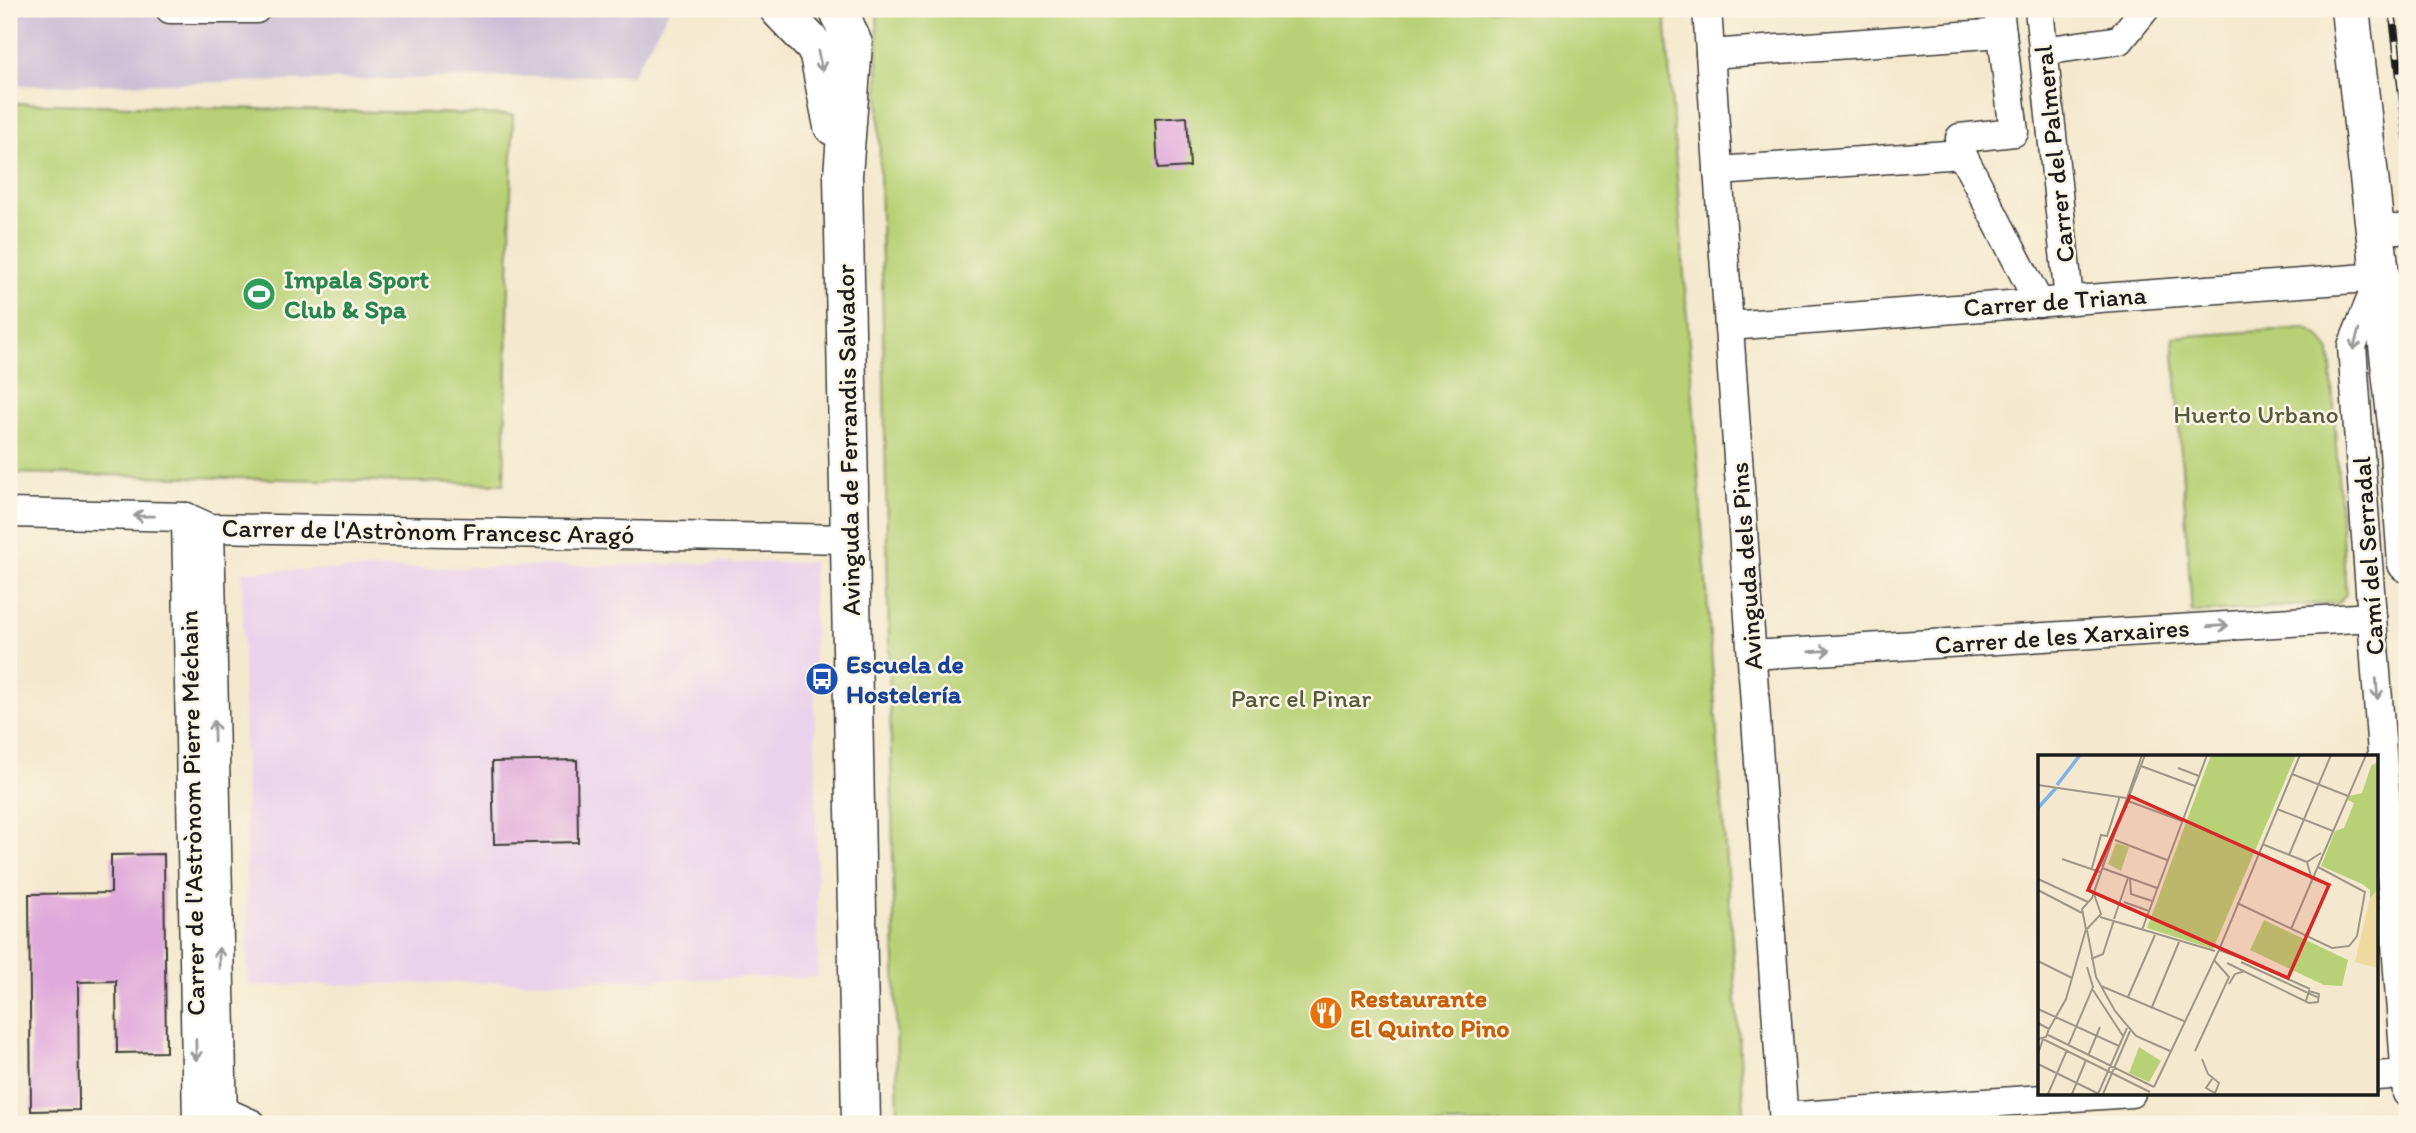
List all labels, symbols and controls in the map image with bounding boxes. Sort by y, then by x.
street label: Carrer del Palmeral [2027,44,2081,264]
one-way arrow [814,49,828,72]
place label: Impala Sport Club & Spa [284,263,429,325]
street label: Avinguda de Ferrandis Salvador [829,264,867,616]
sports icon: Impala Sport Club & Spa [240,275,278,313]
street label: Carrer de Triana [1962,279,2148,323]
one-way arrow [2348,329,2361,351]
park label: Huerto Urbano [2173,398,2339,430]
street label: Camí del Serradal [2345,456,2391,656]
street label: Avinguda dels Pins [1723,461,1769,671]
one-way arrow [133,509,156,523]
street label: Carrer de l'Astrònom Francesc Aragó [221,511,635,551]
street label: Carrer de l'Astrònom Pierre Méchain [172,610,212,1016]
street label: Carrer de les Xarxaires [1934,611,2190,661]
one-way arrow [2206,619,2229,632]
one-way arrow [1808,644,1831,657]
place label: Escuela de Hostelería [846,648,964,710]
bus stop icon: Escuela de Hostelería [803,660,841,698]
one-way arrow [2371,677,2384,700]
park label: Parc el Pinar [1231,682,1372,714]
one-way arrow [208,719,221,742]
inset map [2038,755,2378,1094]
one-way arrow [213,947,226,970]
place label: Restaurante El Quinto Pino [1350,982,1510,1044]
restaurant icon: Restaurante El Quinto Pino [1307,994,1345,1032]
one-way arrow [189,1039,203,1062]

